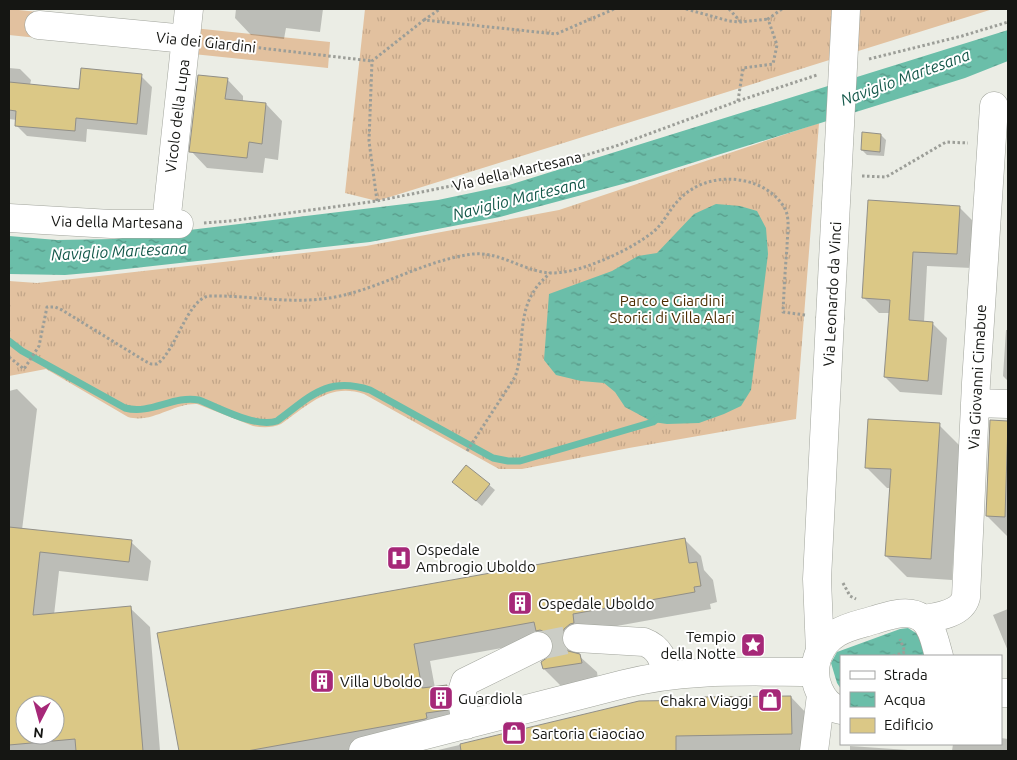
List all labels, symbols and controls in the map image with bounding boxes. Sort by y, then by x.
street label: Via dei Giardini [155,28,257,56]
water label: Naviglio Martesana [838,45,972,109]
street label: Vicolo della Lupa [162,58,192,174]
street label: Via della Martesana [451,148,583,194]
water label: Naviglio Martesana [451,173,588,223]
street label: Via della Martesana [51,212,183,232]
street label: Via Leonardo da Vinci [820,221,844,367]
water label: Naviglio Martesana [50,238,188,264]
park label: Parco e Giardini Storici di Villa Alari [609,292,735,326]
street label: Via Giovanni Cimabue [965,304,989,450]
place label: Ospedale Ambrogio Uboldo [416,541,536,575]
hospital icon: Ospedale Ambrogio Uboldo [386,545,412,571]
building icon: Ospedale Uboldo [507,590,533,616]
place label: Ospedale Uboldo [538,595,655,612]
place label: Tempio della Notte [660,628,736,662]
place icon: Tempio della Notte [740,632,766,658]
legend [840,655,1002,745]
text: Strada [884,666,928,683]
building icon: Villa Uboldo [309,668,335,694]
place label: Villa Uboldo [340,673,422,690]
building icon: Guardiola [428,685,454,711]
shop icon: Chakra Viaggi [757,687,783,713]
place label: Guardiola [458,690,523,707]
text: Acqua [884,691,926,708]
place label: Chakra Viaggi [660,692,752,709]
north arrow [15,695,65,745]
text: Edificio [884,716,933,733]
shop icon: Sartoria Ciaociao [501,720,527,746]
text: N [33,724,45,741]
place label: Sartoria Ciaociao [532,725,645,742]

